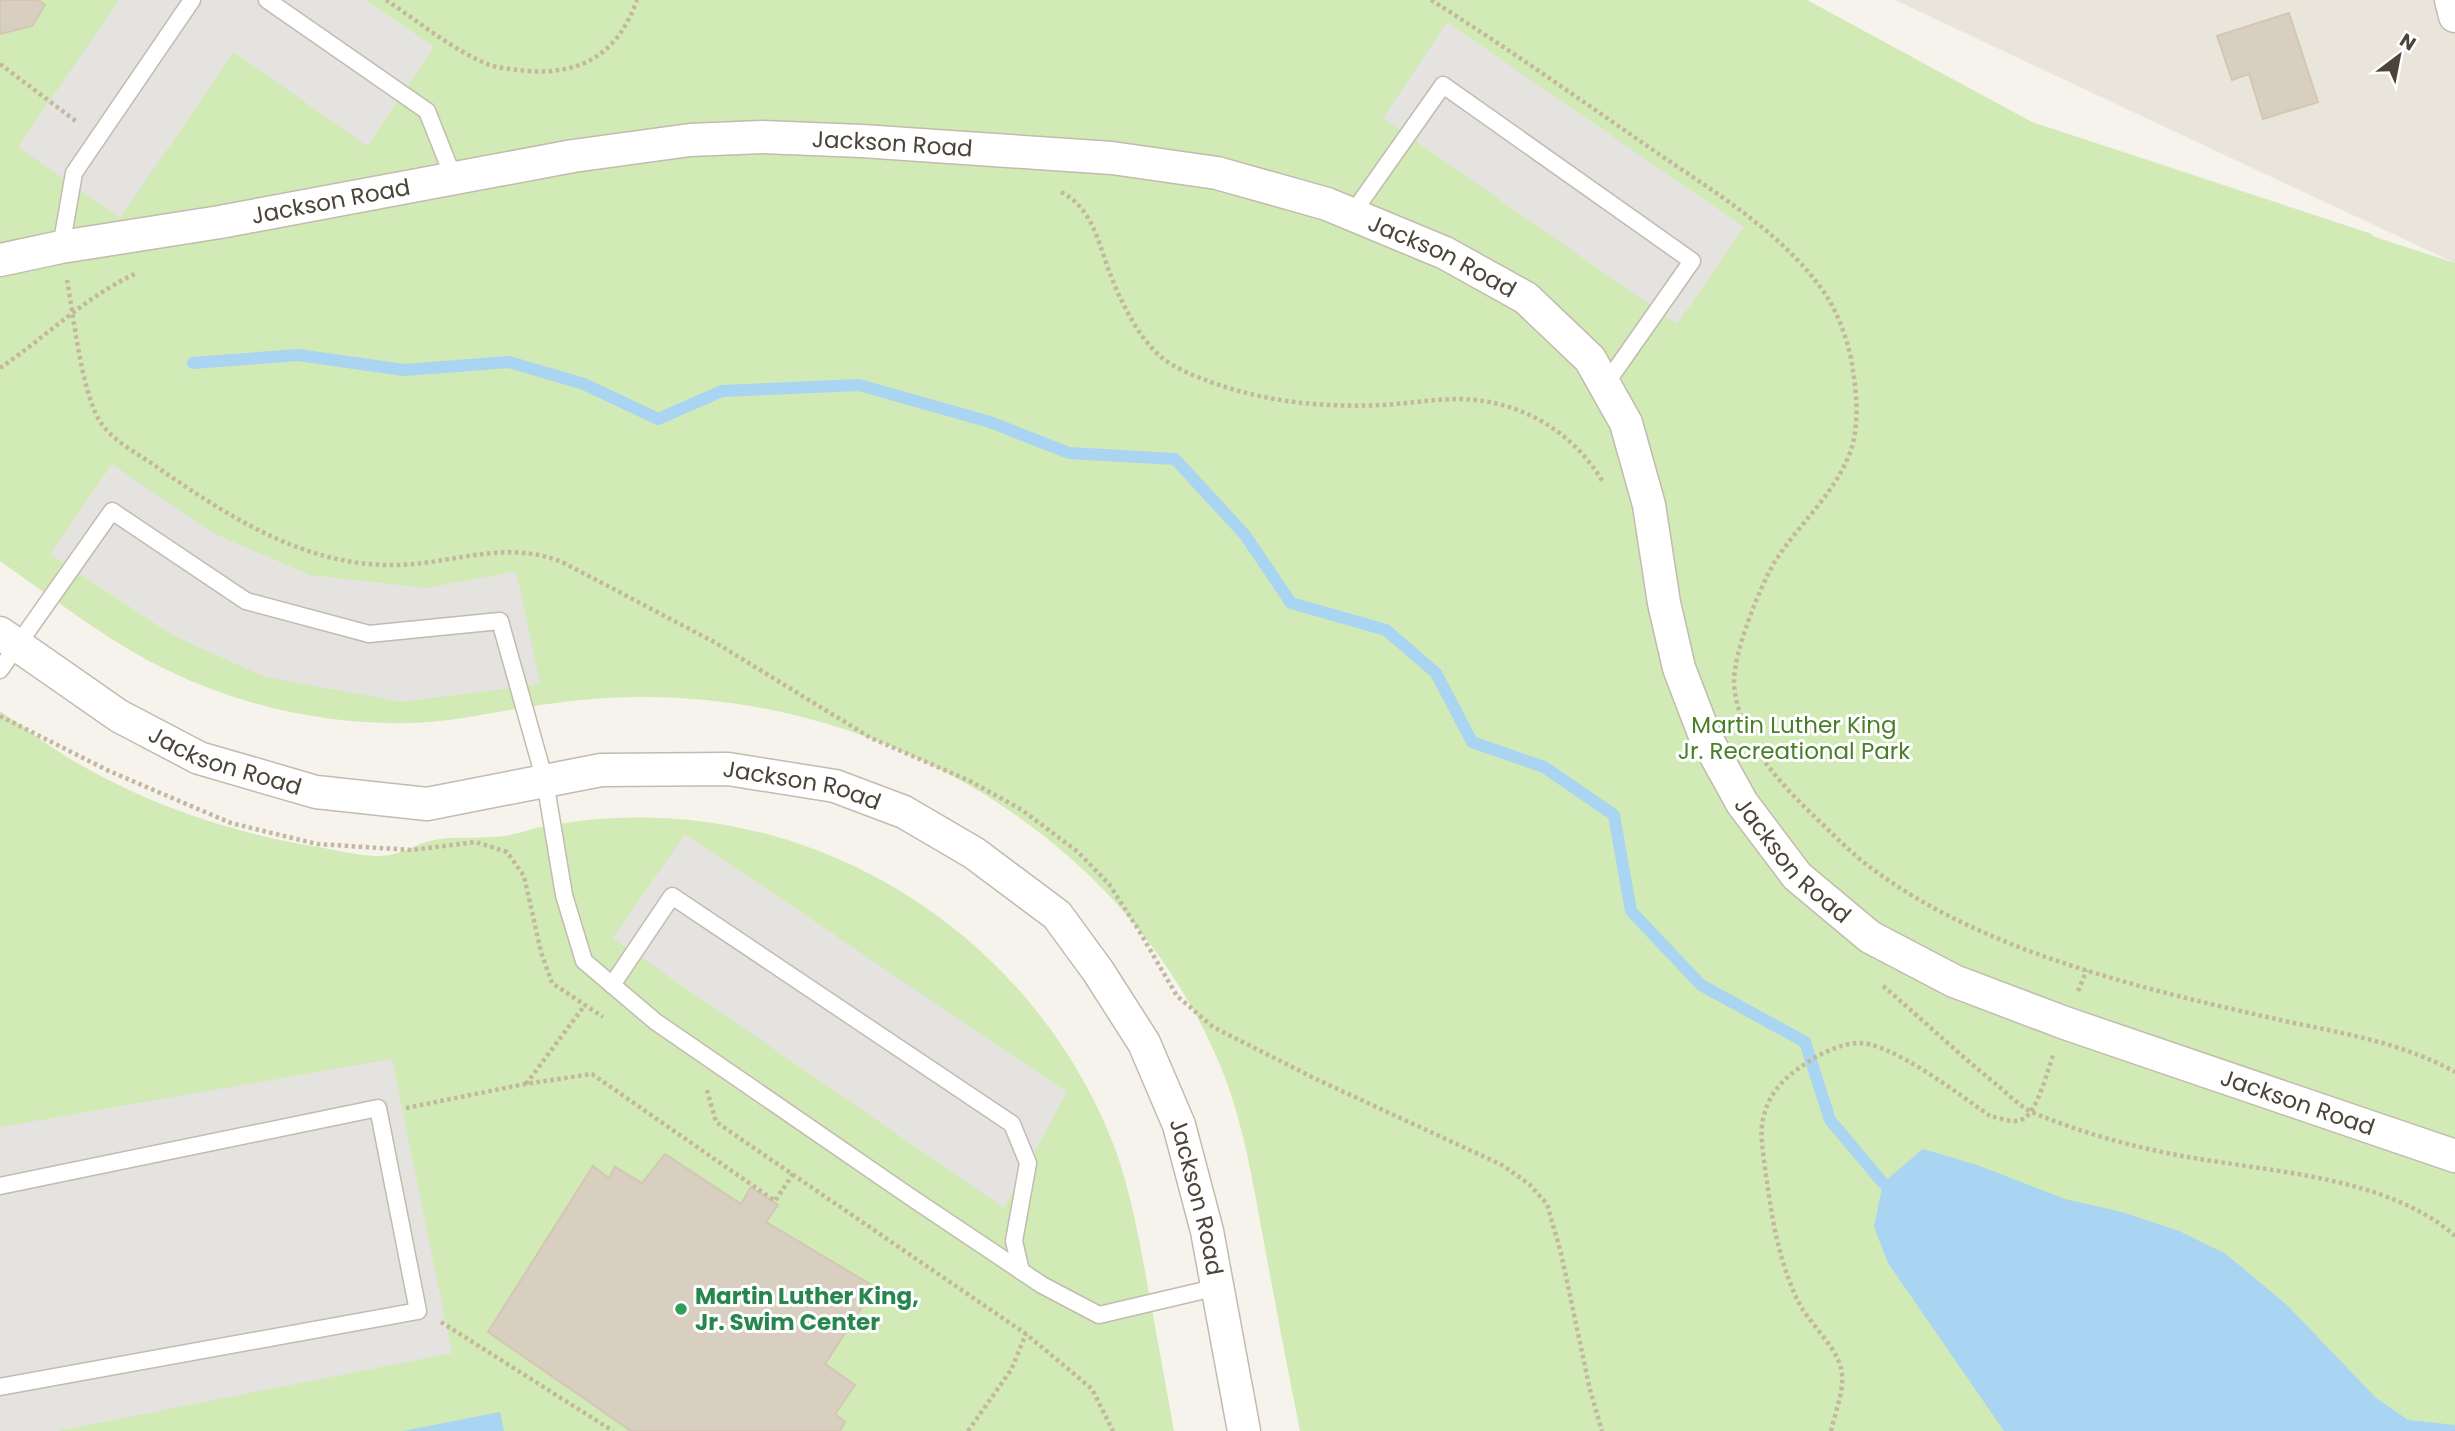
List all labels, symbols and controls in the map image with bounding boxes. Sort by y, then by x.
north arrow [2364,21,2434,91]
text: N [2395,27,2421,57]
street label: Jackson Road [811,123,974,164]
street label: Jackson Road [249,171,413,232]
street label: Jackson Road [1363,207,1522,305]
park label: Martin Luther King Jr. Recreational Park [1678,709,1910,767]
street label: Jackson Road [143,718,305,803]
street label: Jackson Road [721,752,886,818]
street label: Jackson Road [1727,790,1858,931]
street label: Jackson Road [2216,1061,2379,1143]
street label: Jackson Road [1162,1113,1231,1278]
place label: Martin Luther King, Jr. Swim Center [695,1280,919,1338]
marker: Martin Luther King, Jr. Swim Center [673,1301,689,1317]

